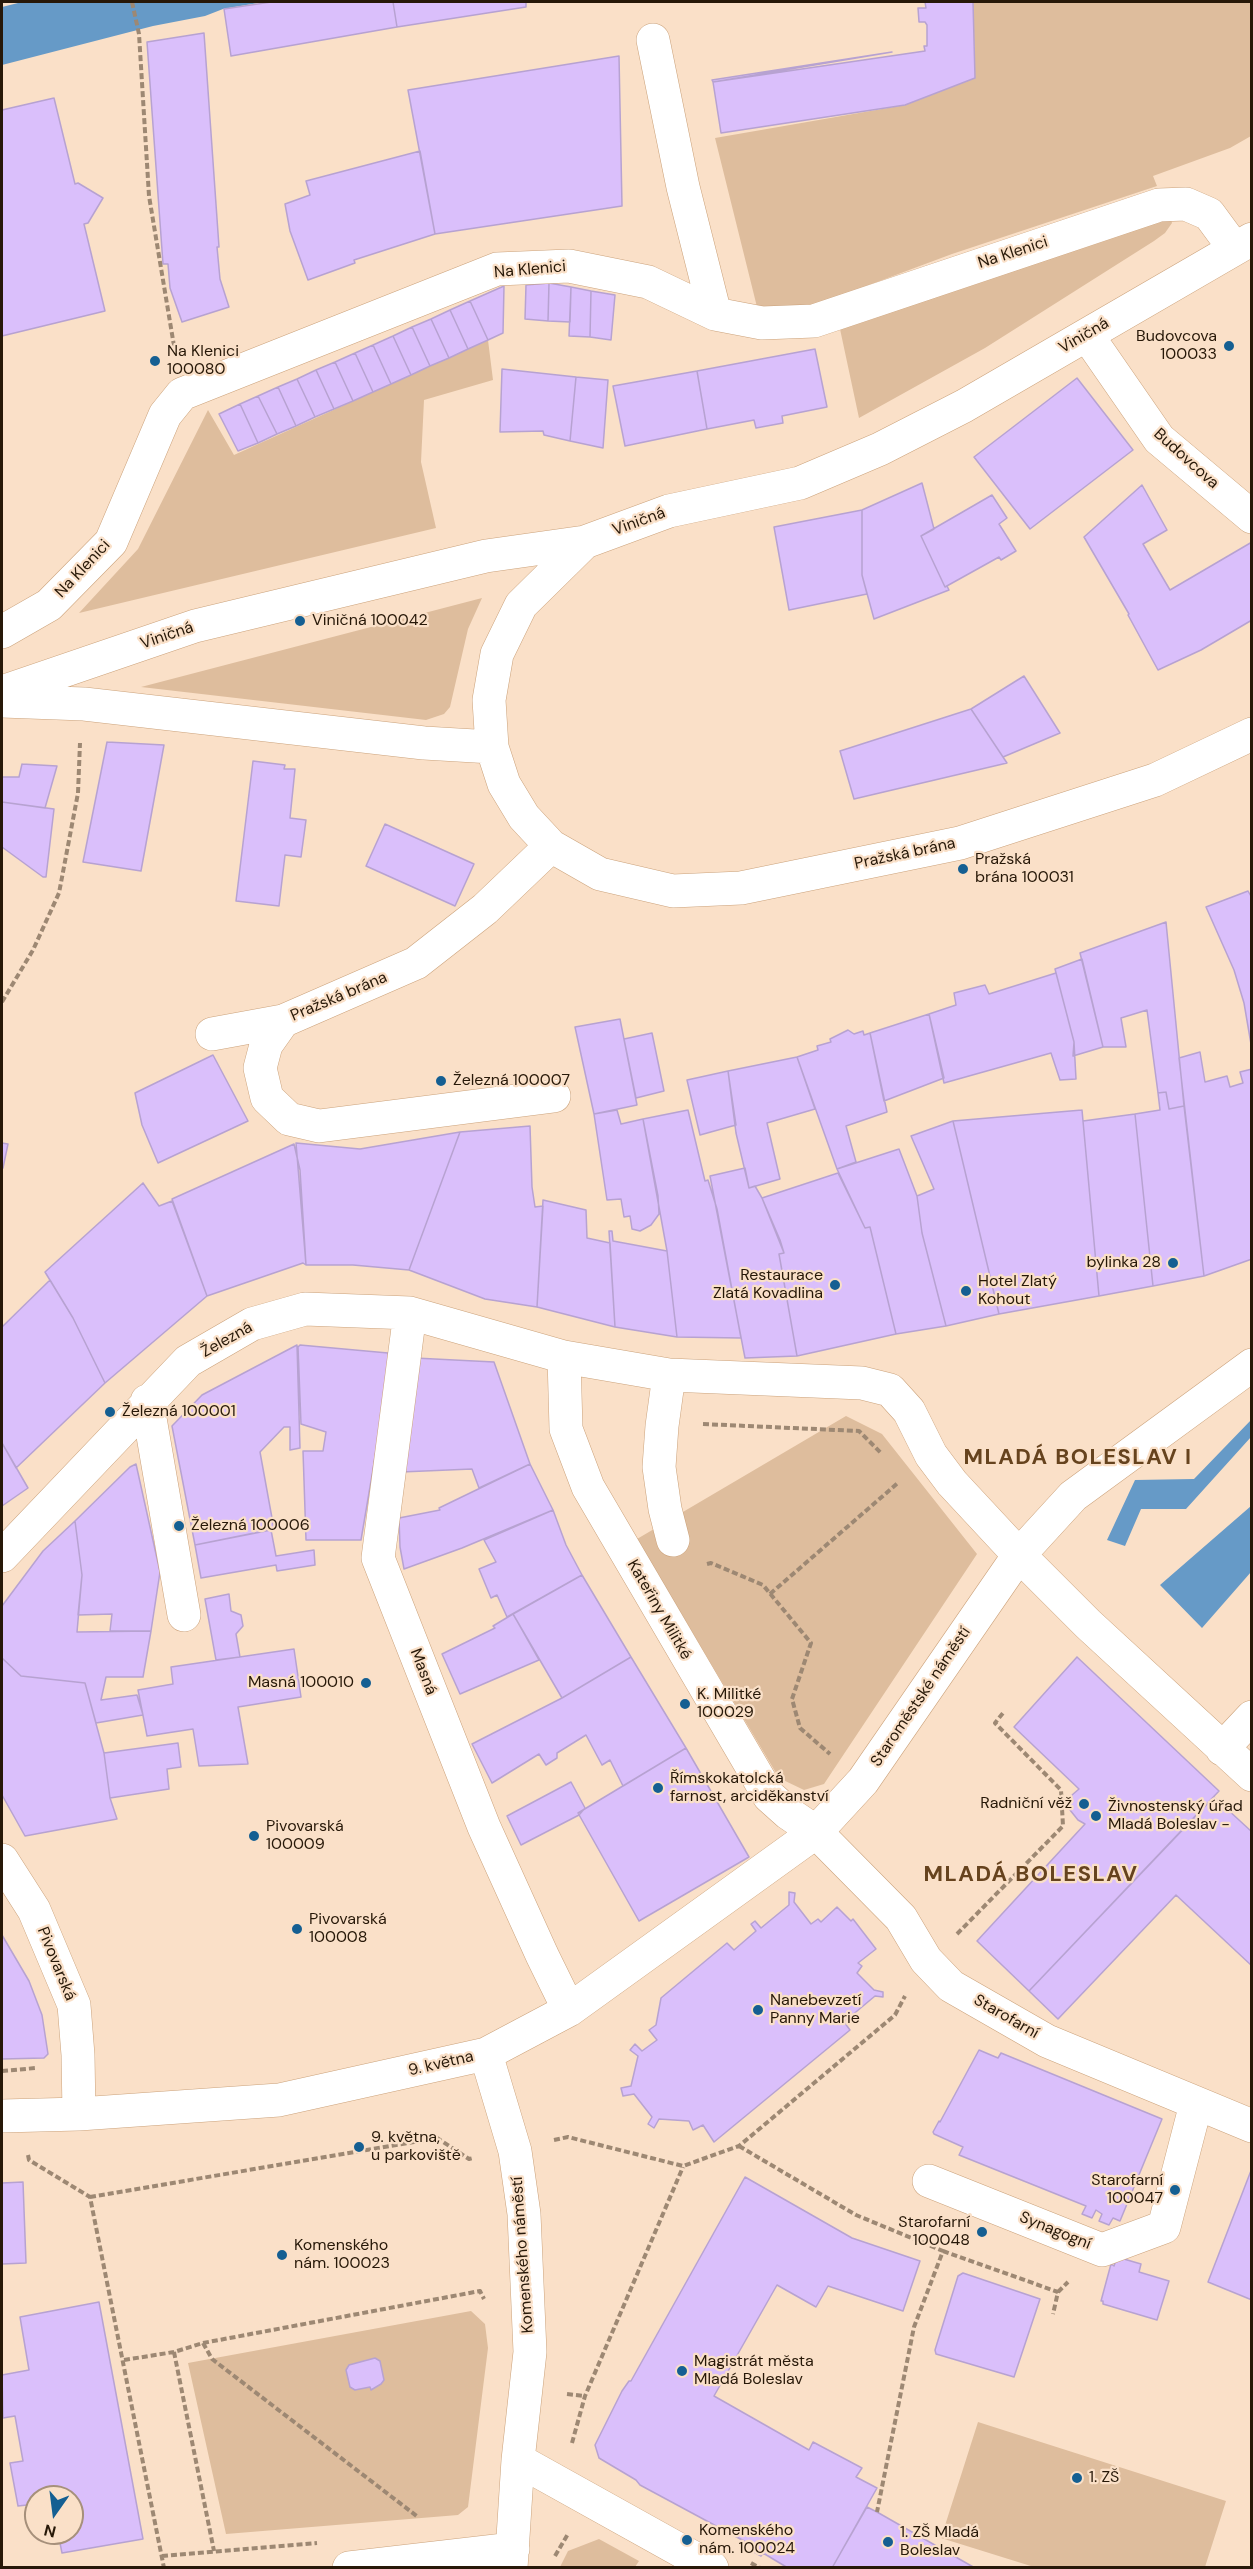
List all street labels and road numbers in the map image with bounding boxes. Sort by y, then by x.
street label: Na Klenici [976,233,1050,273]
street label: Na Klenici [493,257,567,283]
street label: Viničná [1056,314,1112,358]
street label: Budovcova [1149,425,1223,493]
street label: Viničná [610,504,668,540]
street label: Na Klenici [51,536,115,602]
street label: Viničná [138,618,196,654]
street label: Pražská brána [853,834,957,874]
street label: Pražská brána [288,968,390,1026]
street label: Železná [198,1318,256,1362]
street label: Kateřiny Militké [623,1557,695,1663]
street label: Staroměstské náměstí [867,1624,975,1770]
street label: Masná [405,1646,441,1698]
street label: Pivovarská [33,1924,79,2004]
street label: Starofarní [970,1991,1042,2043]
street label: 9. května [407,2047,475,2081]
street label: Komenského náměstí [508,2176,538,2334]
street label: Synagogní [1016,2208,1094,2254]

